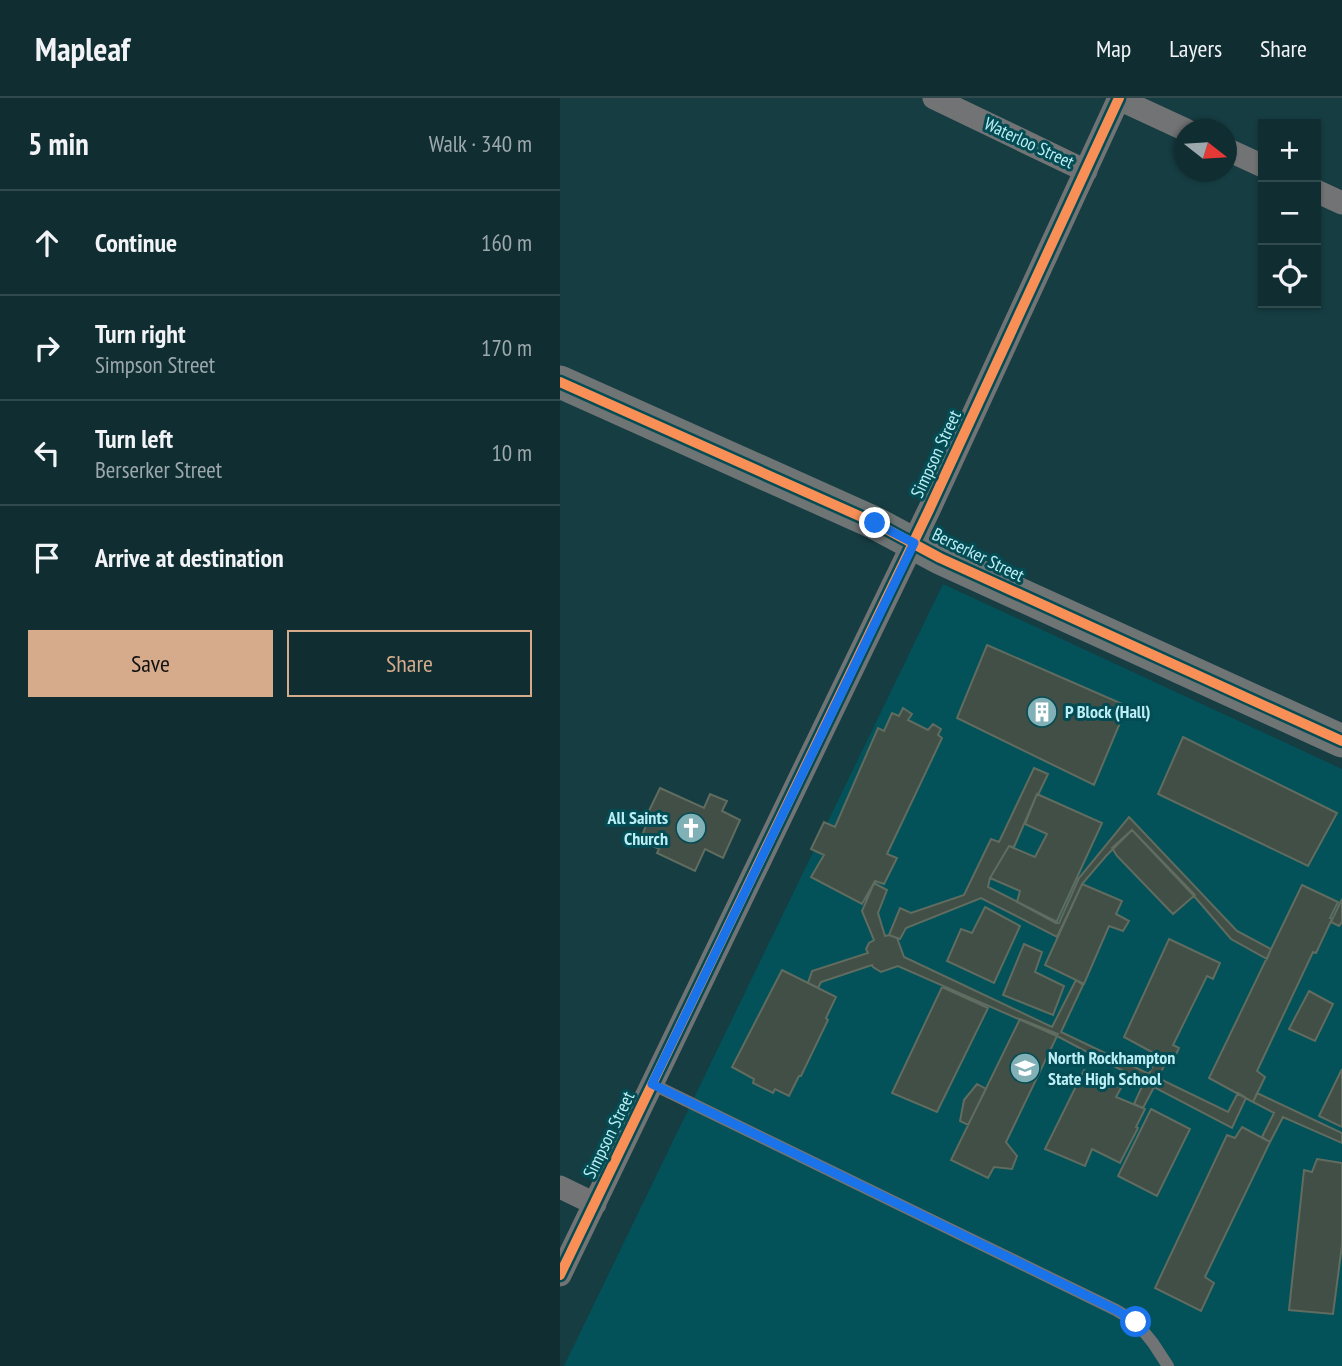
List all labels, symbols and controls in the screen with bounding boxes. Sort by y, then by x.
text: Mapleaf [35,27,130,70]
text: Map [1096,33,1131,64]
text: Layers [1169,33,1222,64]
text: Share [1260,33,1307,64]
street label: Waterloo Street [981,112,1078,173]
north arrow [1174,119,1237,182]
map controls [1258,119,1321,308]
button: + [1258,119,1321,182]
text: 5 min [28,124,89,163]
text: Walk · 340 m [429,129,532,158]
button: − [1258,182,1321,245]
icon: ahead [28,224,66,262]
text: Continue [95,226,177,259]
text: 160 m [481,228,532,257]
button: locate [1258,245,1321,308]
text: Turn right [95,317,186,350]
icon: right [28,329,66,367]
text: 170 m [481,333,532,362]
text: Simpson Street [95,350,215,379]
street label: Simpson Street [905,406,966,501]
text: Turn left [95,422,173,455]
icon: left [28,434,66,472]
text: 10 m [491,438,532,467]
text: Berserker Street [95,455,222,484]
route end [859,507,890,538]
street label: Berserker Street [928,522,1028,587]
icon: arrive [28,539,66,577]
text: Arrive at destination [95,541,284,574]
button: Save [28,630,273,697]
button: Share [287,630,532,697]
building icon: P Block (Hall) [1025,695,1059,729]
place label: P Block (Hall) [1065,700,1151,723]
place label: All Saints Church [607,806,668,850]
church icon: All Saints Church [674,811,708,845]
place label: North Rockhampton State High School [1048,1046,1175,1090]
school or university icon: North Rockhampton State High School [1008,1051,1042,1085]
street label: Simpson Street [578,1087,640,1182]
route start [1120,1306,1151,1337]

